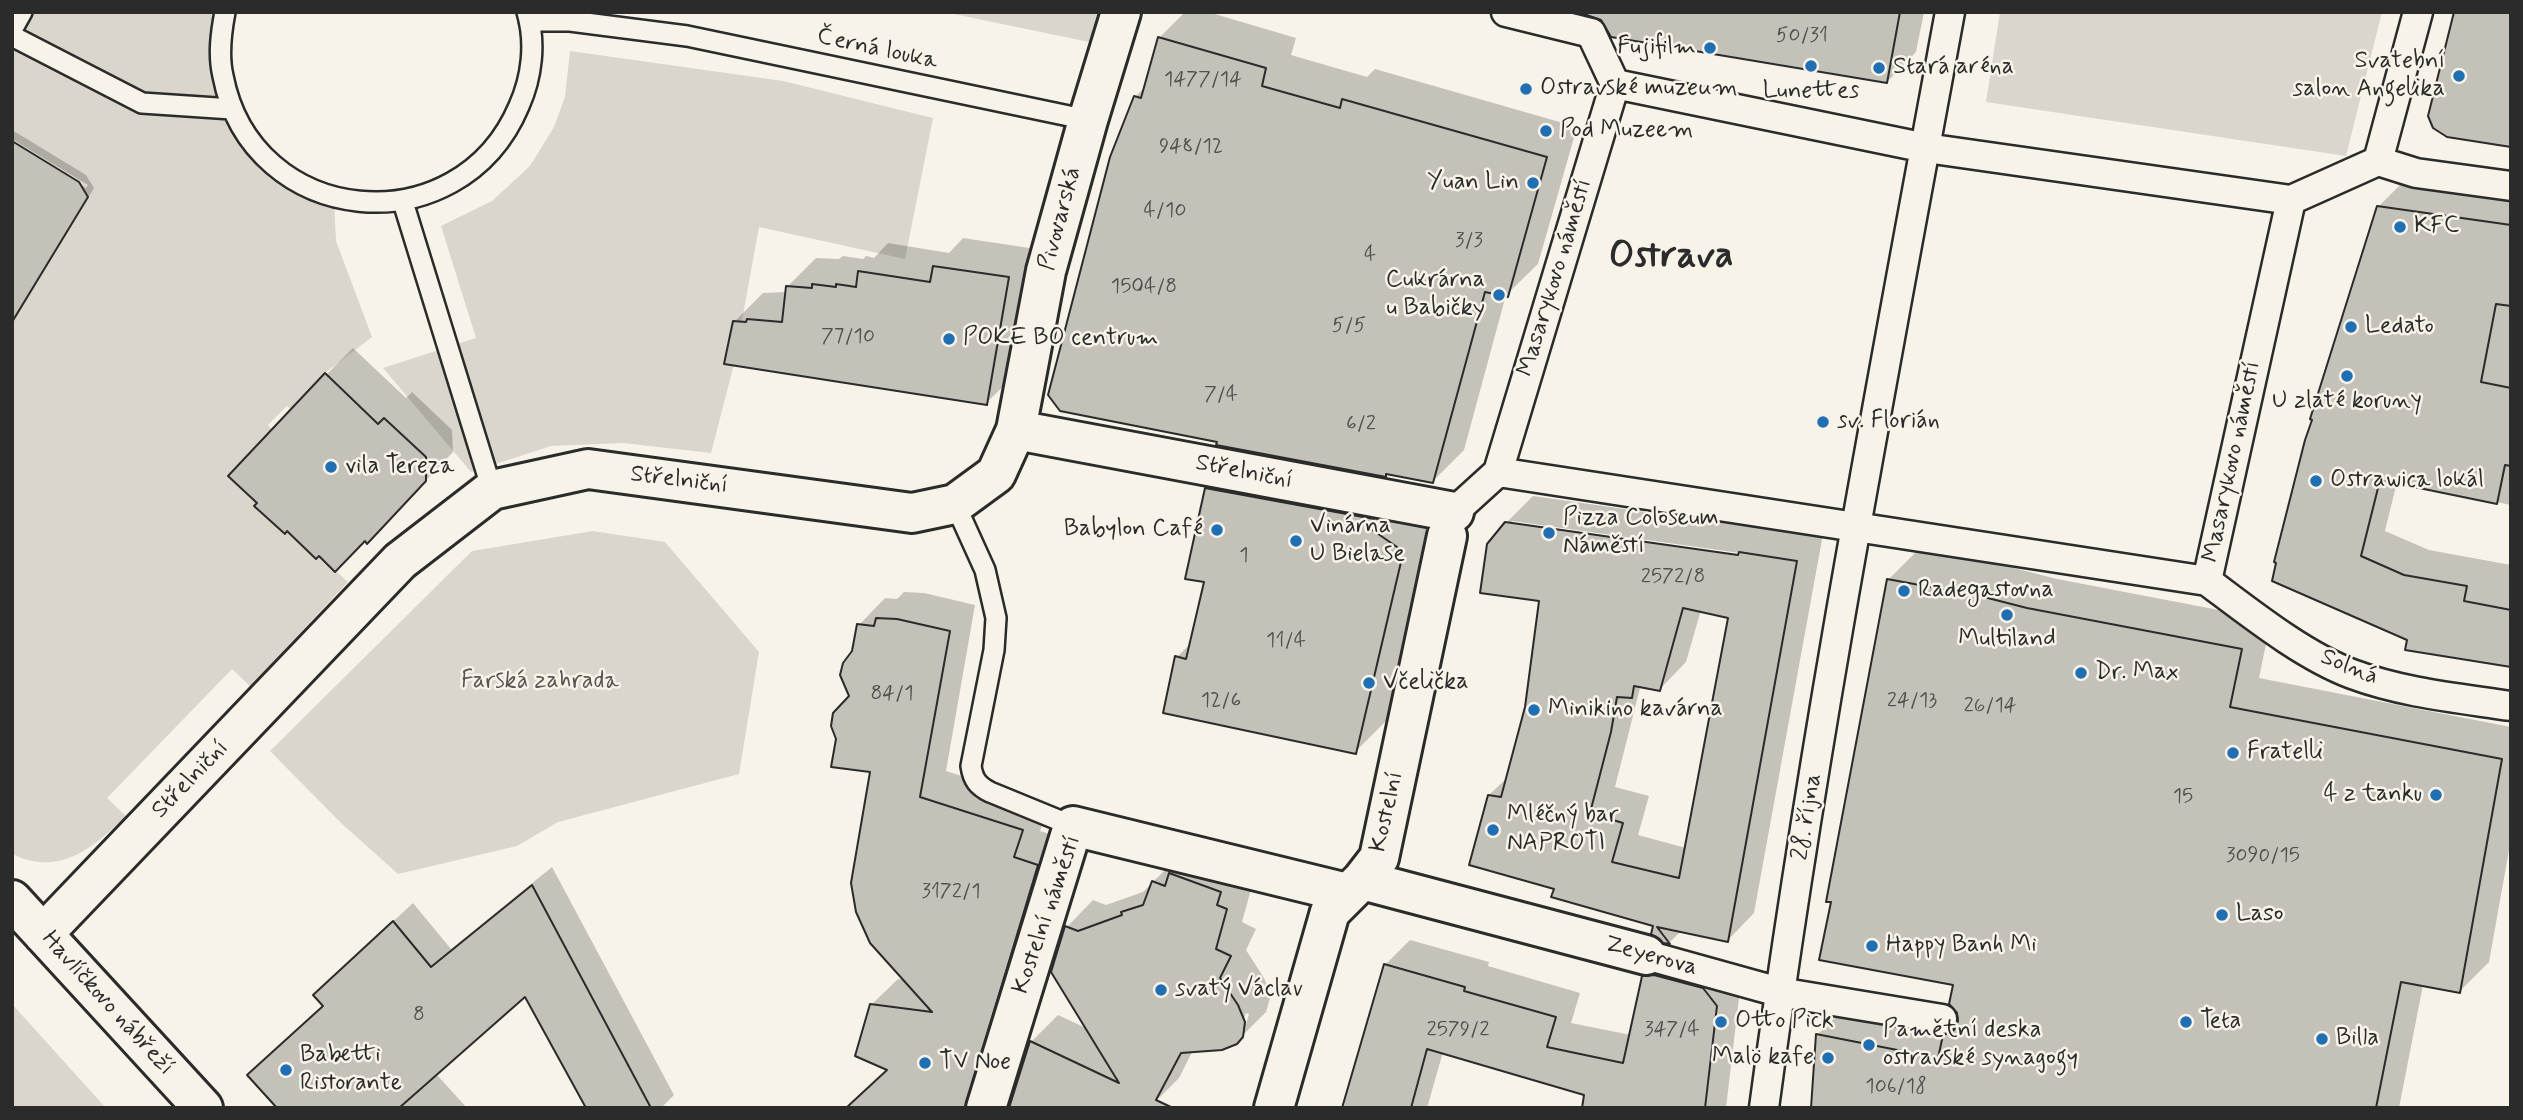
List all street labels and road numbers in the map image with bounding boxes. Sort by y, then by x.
street label: Černá louka [814,23,940,77]
street label: Pivovarská [1033,164,1089,274]
street label: Masarykovo náměstí [1512,176,1600,380]
street label: Masarykovo náměstí [2198,359,2268,565]
street label: Střelniční [1193,449,1295,497]
street label: Střelniční [629,461,729,501]
street label: Solná [2316,643,2382,693]
street label: Střelniční [147,735,235,825]
street label: Kostelní [1365,769,1411,855]
street label: 28. října [1787,772,1829,862]
street label: Kostelní náměstí [1007,832,1089,998]
street label: Havlíčkovo nábřeží [35,926,179,1082]
street label: Zeyerova [1602,931,1700,983]

